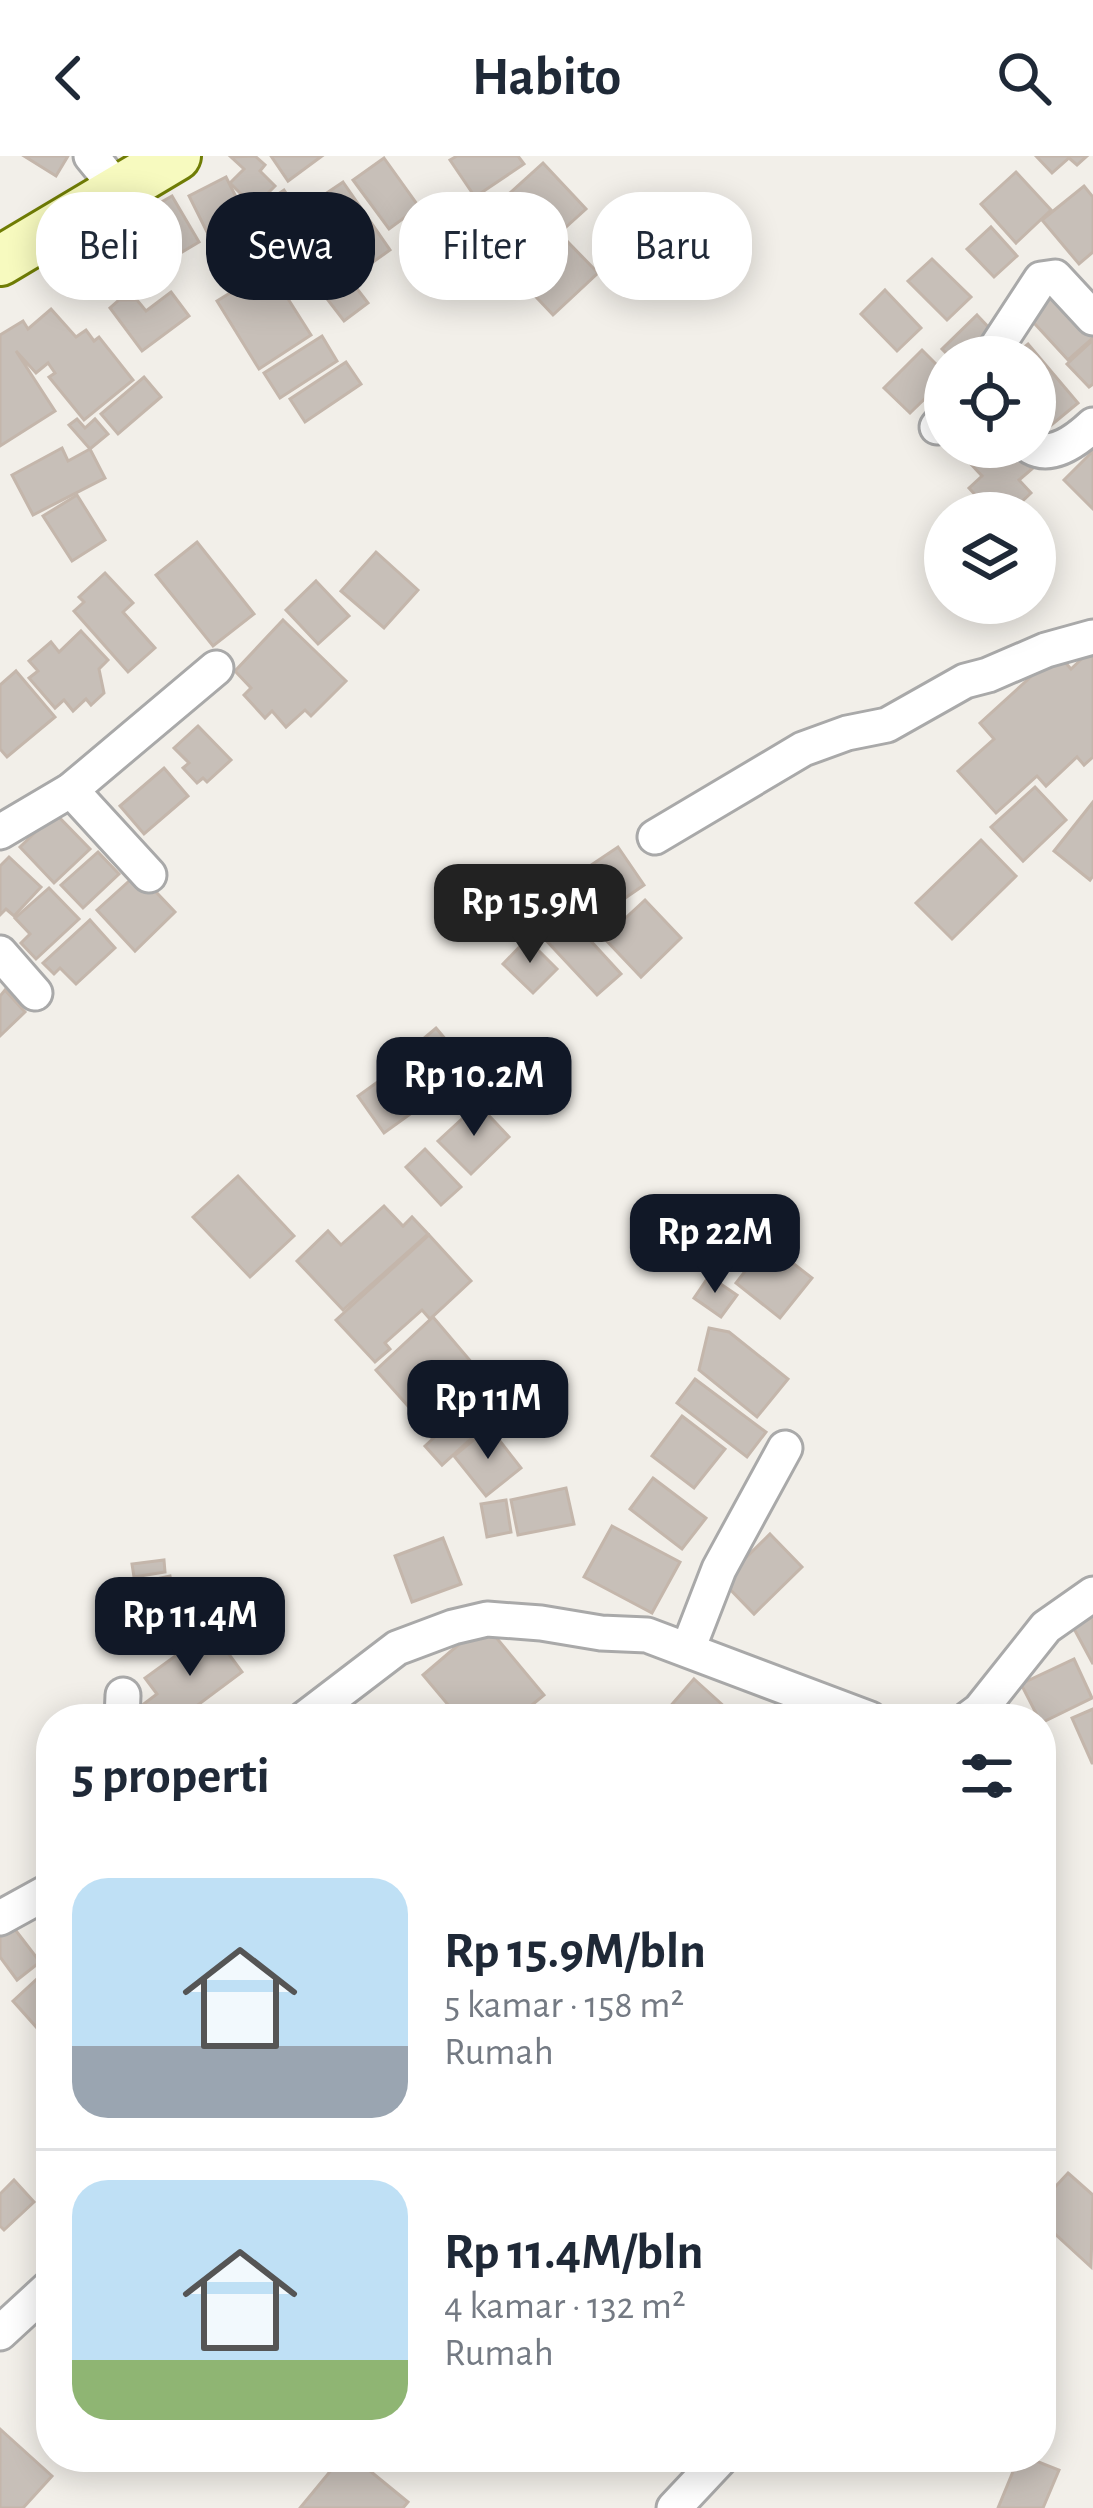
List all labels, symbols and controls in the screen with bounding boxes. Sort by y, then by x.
icon: back [36,45,102,111]
icon: search [991,45,1057,111]
text: Habito [472,51,621,105]
chip: Beli [36,192,182,300]
chip: Sewa [206,192,375,300]
chip: Filter [399,192,568,300]
chip: Baru [592,192,752,300]
map controls [924,336,1056,624]
button: locate [924,336,1056,468]
button: layers [924,492,1056,624]
pin: Rp 15.9M [406,864,654,966]
text: Rp 15.9M [461,883,599,922]
pin: Rp 10.2M [350,1037,598,1139]
text: Rp 10.2M [403,1056,545,1095]
pin: Rp 22M [617,1194,813,1296]
text: Rp 22M [657,1213,773,1252]
pin: Rp 11M [390,1360,586,1462]
text: Rp 11M [434,1379,542,1418]
pin: Rp 11.4M [66,1577,314,1679]
text: Rp 11.4M [122,1596,258,1635]
icon: filters [954,1743,1020,1809]
text: 5 properti [72,1751,270,1802]
icon: home [168,1926,312,2070]
text: Rp 15.9M/bln [444,1926,706,1977]
text: 5 kamar · 158 m² [444,1986,684,2025]
text: Rumah [444,2033,554,2072]
text: Rp 11.4M/bln [444,2227,703,2278]
icon: home [168,2228,312,2372]
text: 4 kamar · 132 m² [444,2287,686,2326]
text: Rumah [444,2334,554,2373]

